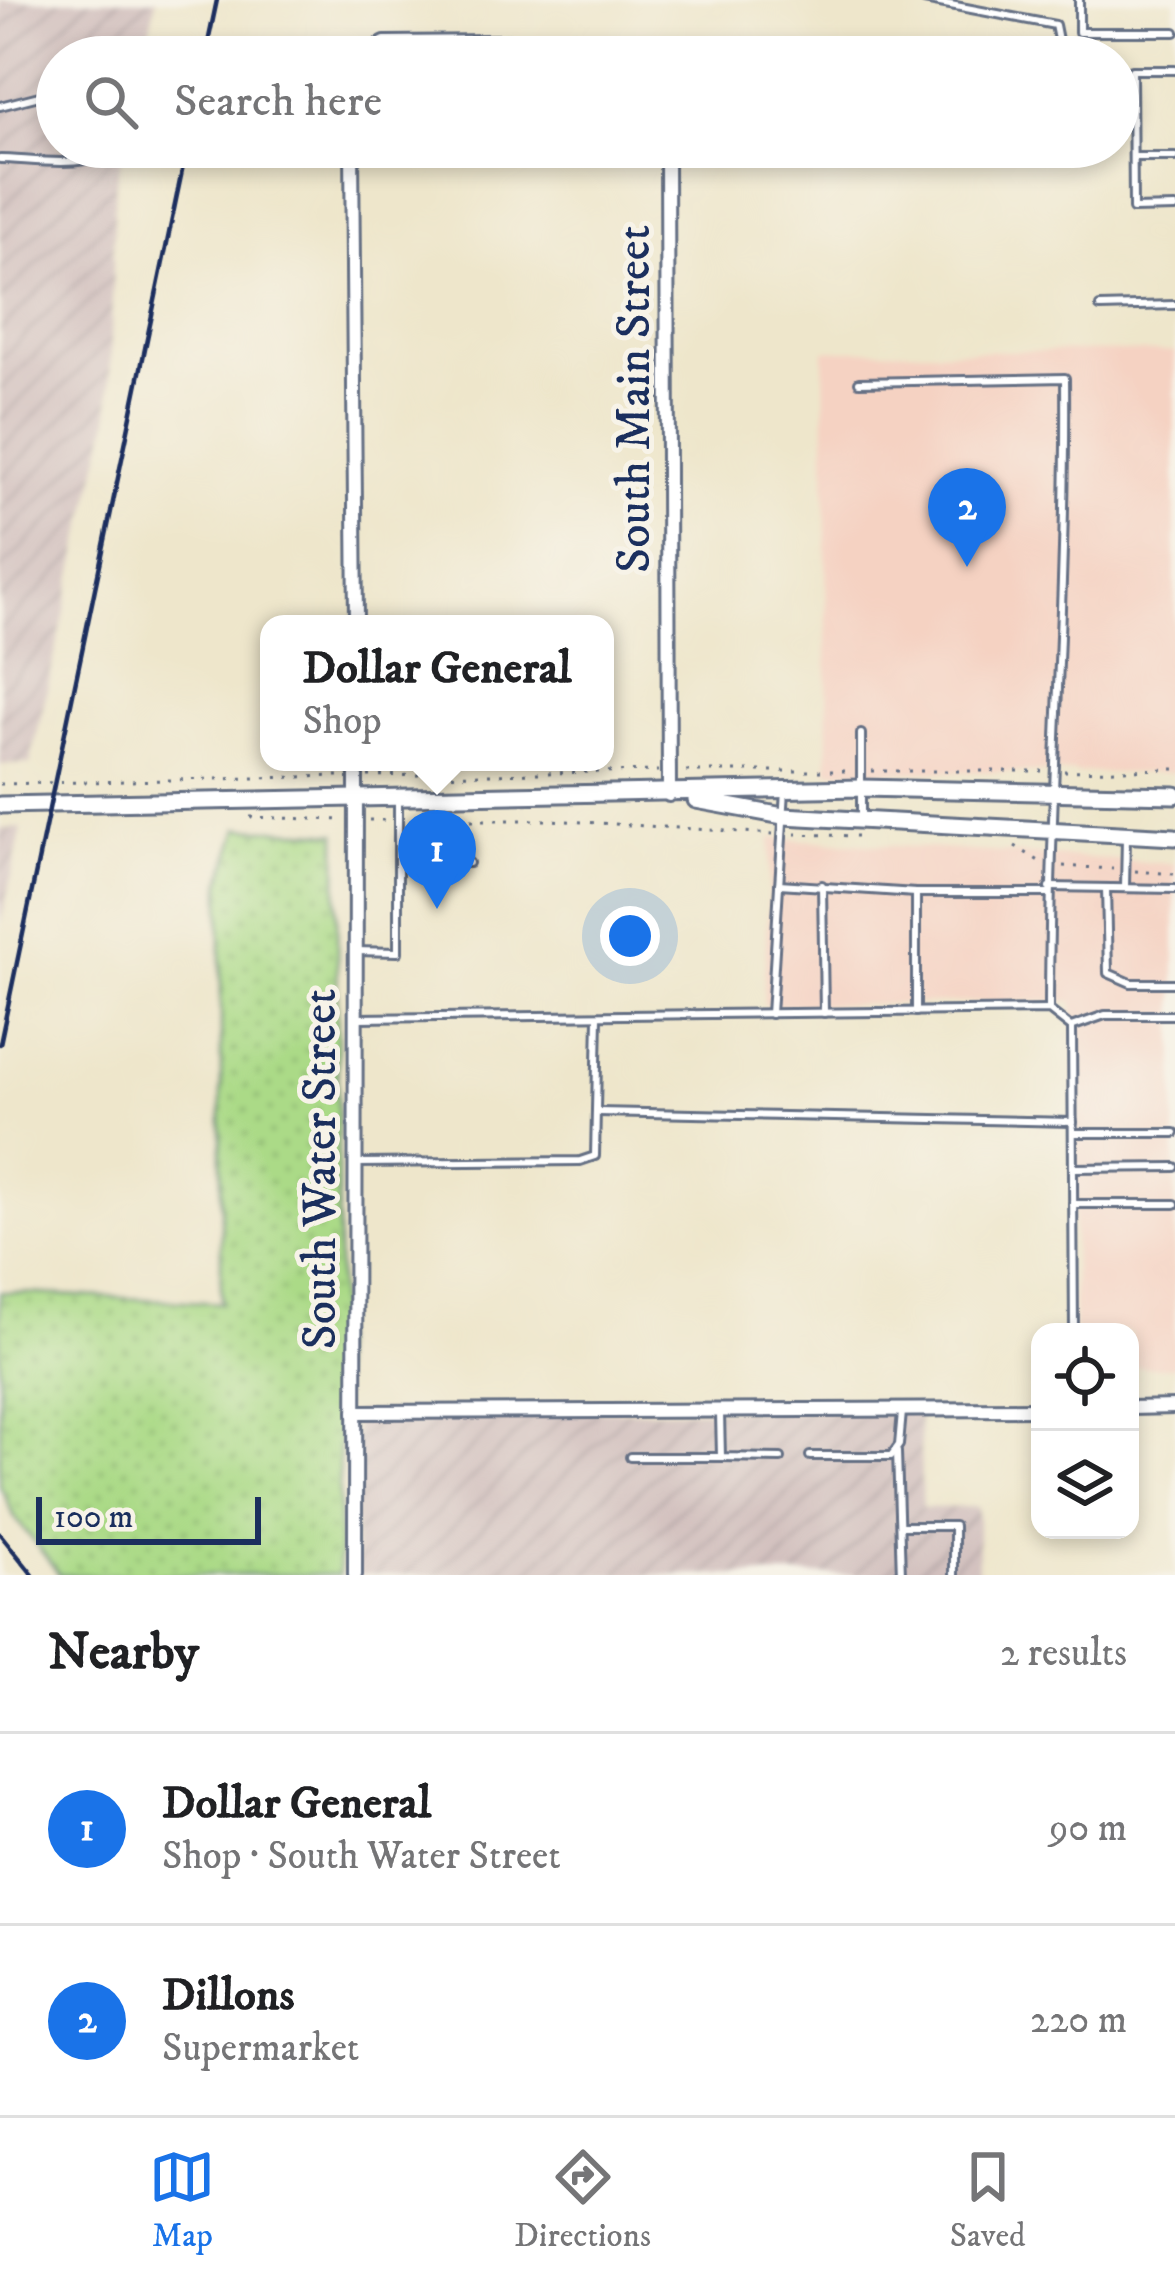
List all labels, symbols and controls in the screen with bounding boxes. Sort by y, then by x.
search box [36,36,1139,168]
icon: search [78,69,144,135]
text: Search here [174,74,382,130]
street label: South Main Street [605,225,665,573]
pin: 2 [928,468,1006,567]
popup [260,615,614,771]
text: Dollar General [302,641,572,697]
text: Shop [302,697,382,746]
pin: 1 [398,810,476,909]
your location [600,906,660,966]
street label: South Water Street [291,989,351,1349]
map controls [1031,1323,1139,1539]
button: locate [1031,1323,1139,1431]
button: layers [1031,1431,1139,1539]
scale bar [36,1491,261,1544]
text: 100 m [54,1497,133,1538]
text: Nearby [48,1621,199,1685]
text: 2 results [1000,1629,1127,1678]
text: Dollar General [162,1776,431,1832]
text: 1 [80,1804,94,1853]
text: 90 m [1049,1804,1127,1853]
text: Shop · South Water Street [162,1832,561,1881]
text: Dillons [162,1968,294,2024]
text: 2 [77,1996,97,2045]
text: 220 m [1030,1996,1127,2045]
text: Supermarket [162,2024,359,2073]
tab: Map [149,2144,215,2257]
tab: Directions [514,2144,651,2257]
tab: Saved [950,2144,1026,2257]

